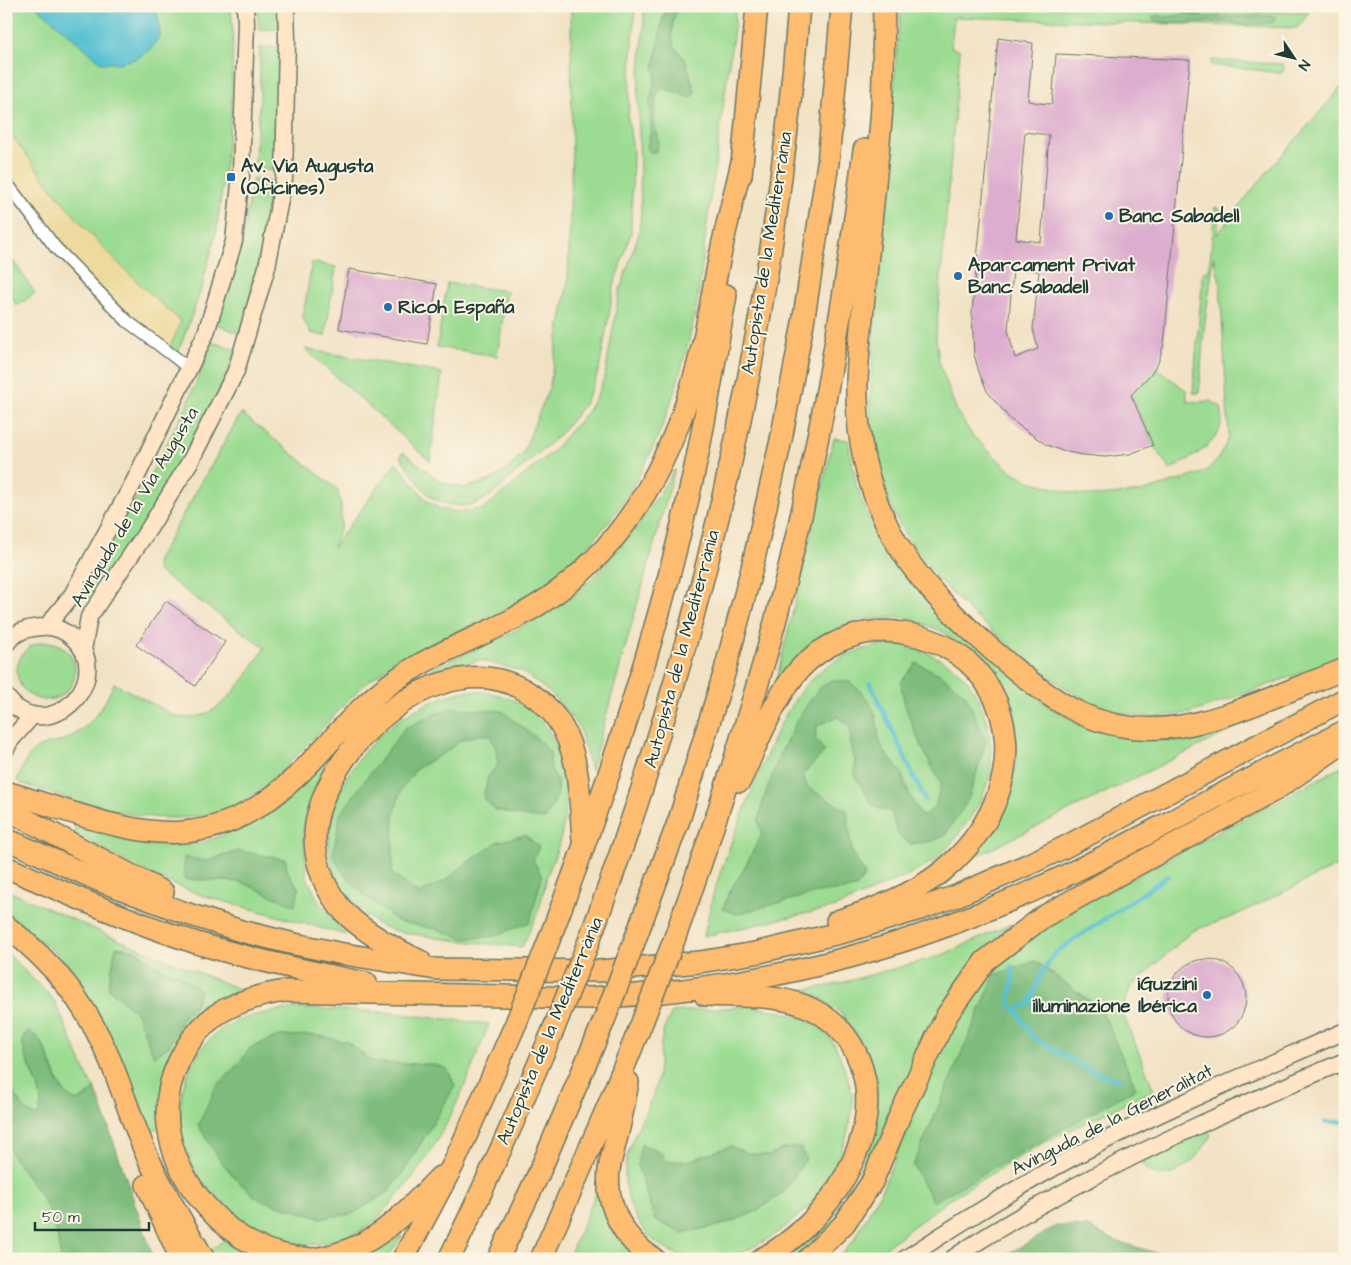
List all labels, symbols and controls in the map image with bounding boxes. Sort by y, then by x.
north arrow [1268,32,1318,82]
text: N [1293,56,1315,74]
street label: Autopista de la Mediterrània [734,129,800,376]
place label: Av. Via Augusta (Oficines) [240,153,374,202]
marker: Av. Via Augusta (Oficines) [225,171,237,183]
place label: Banc Sabadell [1119,203,1240,230]
marker: Banc Sabadell [1103,210,1115,222]
place label: Aparcament Privat Banc Sabadell [968,252,1135,301]
marker: Aparcament Privat Banc Sabadell [952,270,964,282]
place label: Ricoh España [398,294,515,321]
marker: Ricoh España [382,301,394,313]
street label: Avinguda de la Via Augusta [64,402,207,613]
street label: Autopista de la Mediterrània [637,527,727,771]
street label: Autopista de la Mediterrània [490,913,610,1149]
place label: iGuzzini illuminazione Ibérica [1032,971,1197,1020]
marker: iGuzzini illuminazione Ibérica [1201,989,1213,1001]
street label: Avinguda de la Generalitat [1007,1057,1218,1184]
scale bar [35,1200,149,1232]
text: 50 m [42,1207,80,1228]

